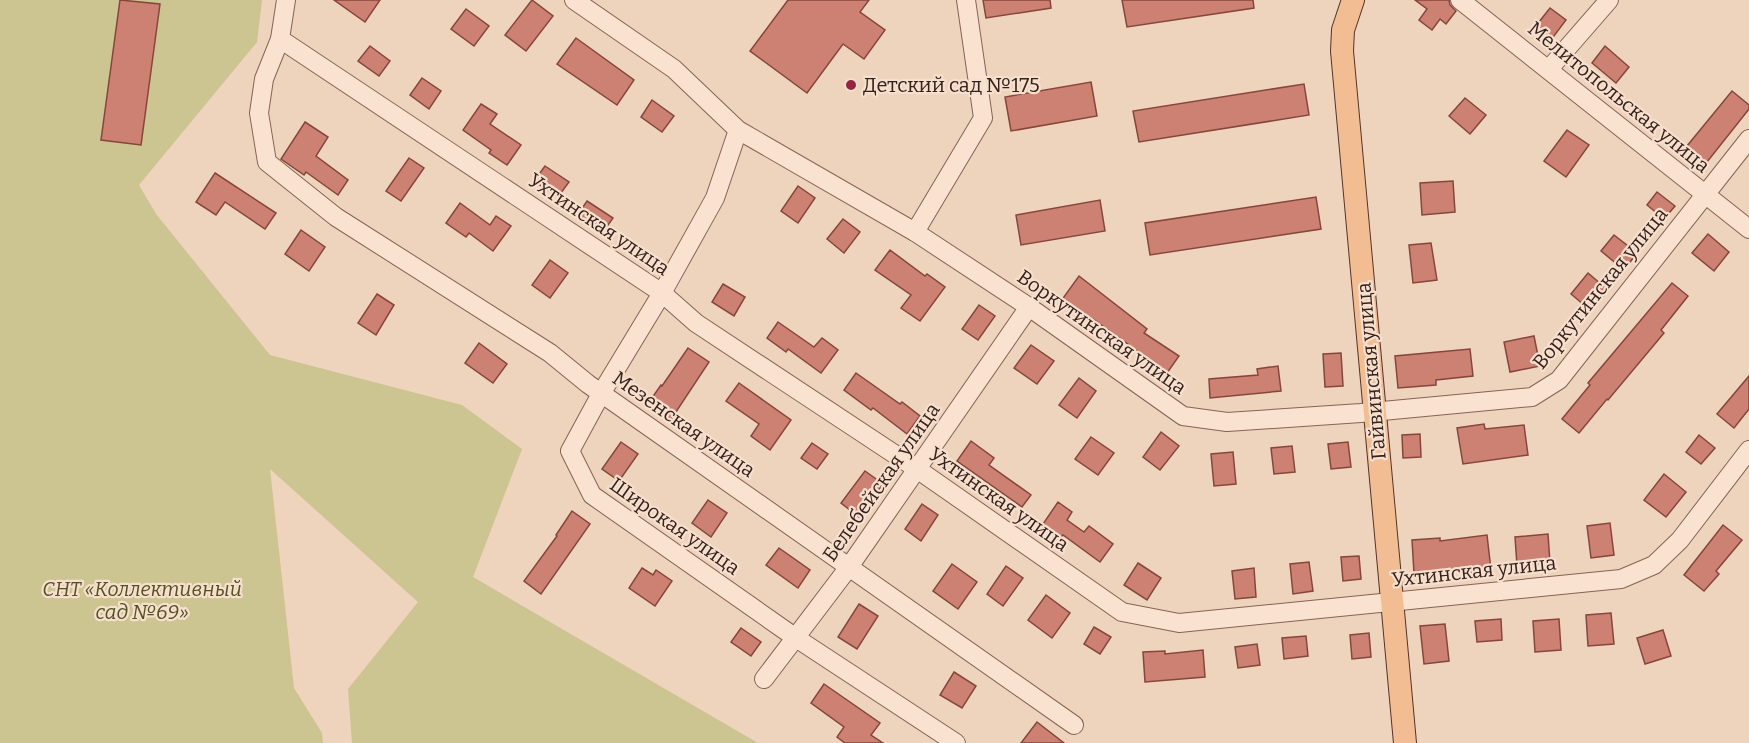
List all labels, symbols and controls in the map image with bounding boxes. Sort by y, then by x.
street label: Мелитопольская улица [1523,16,1715,178]
place label: Детский сад №175 [863,73,1040,97]
marker: Детский сад №175 [844,78,858,92]
street label: Ухтинская улица [524,168,674,280]
street label: Воркутинская улица [1527,202,1673,374]
street label: Воркутинская улица [1013,265,1191,400]
street label: Гайвинская улица [1351,281,1391,461]
street label: Мезенская улица [608,366,760,482]
street label: Белебейская улица [817,398,945,566]
street label: Ухтинская улица [924,442,1074,556]
street label: Широкая улица [605,472,745,580]
street label: Ухтинская улица [1391,550,1558,592]
park label: СНТ «Коллективный сад №69» [42,577,242,624]

